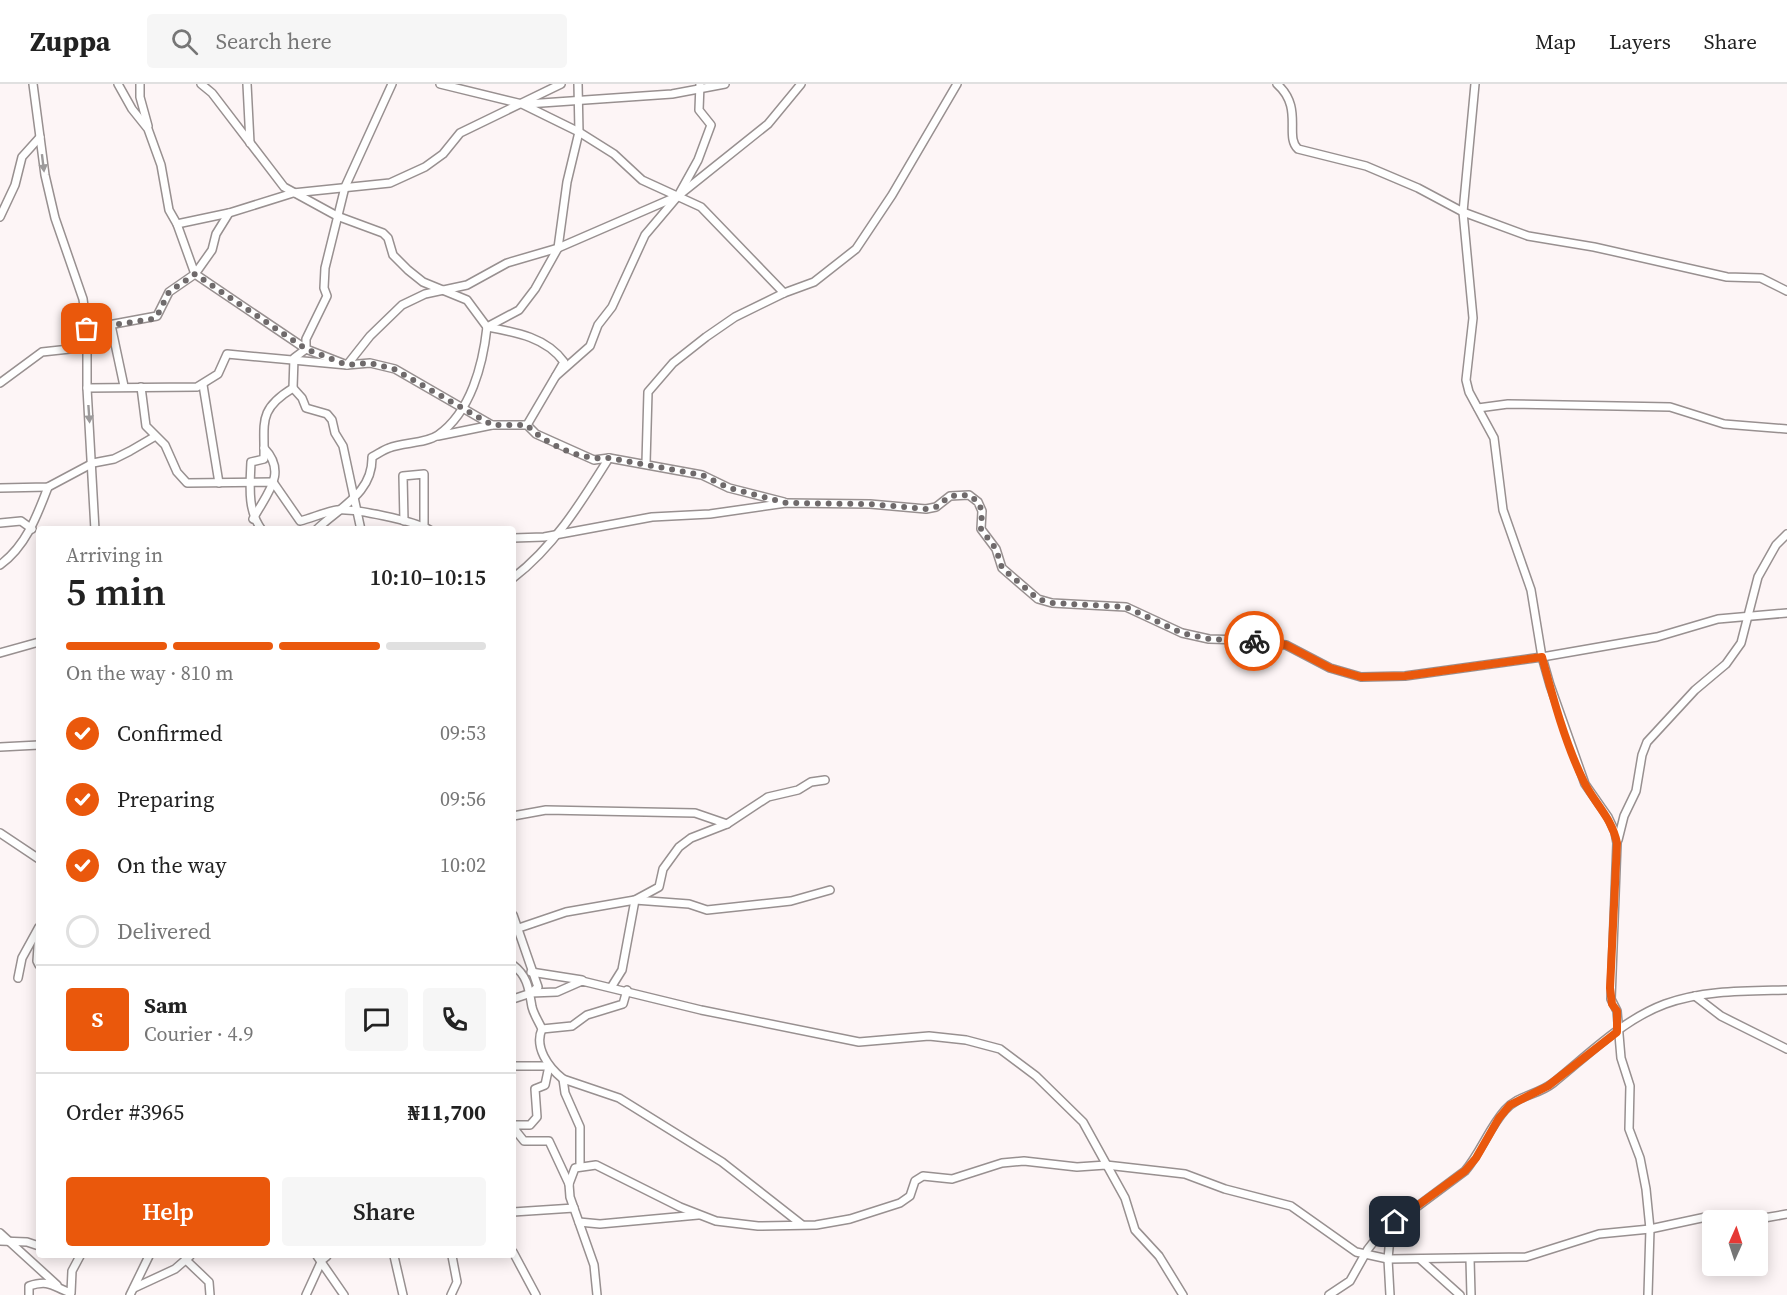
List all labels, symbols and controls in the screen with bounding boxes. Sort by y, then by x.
search box [147,14,567,68]
text: Zuppa [30,22,111,60]
icon: search [168,25,201,58]
text: Search here [216,26,332,56]
text: Map [1535,27,1576,56]
text: Layers [1609,27,1671,56]
text: Share [1704,27,1757,56]
one-way arrow [39,153,48,172]
pin [61,303,112,354]
icon: bag [70,312,103,345]
one-way arrow [84,405,94,424]
text: Arriving in [66,541,163,569]
text: 10:10–10:15 [370,562,486,592]
text: 5 min [66,565,166,618]
courier [1224,611,1284,671]
icon: bike [1238,625,1271,658]
text: On the way · 810 m [66,659,233,687]
icon: check [66,717,99,750]
text: Confirmed [117,718,222,748]
text: 09:53 [440,719,486,747]
icon: check [66,783,99,816]
text: Preparing [117,784,214,814]
text: 09:56 [440,785,486,813]
icon: check [66,849,99,882]
text: On the way [117,850,226,880]
text: 10:02 [440,851,486,879]
text: Delivered [117,916,211,946]
button: chat [345,988,408,1051]
button: phone [423,988,486,1051]
text: Sam [144,990,188,1020]
text: S [92,1004,103,1034]
text: Courier · 4.9 [144,1020,253,1048]
text: Order #3965 [66,1097,184,1127]
text: ₦11,700 [408,1097,486,1127]
button: Help [66,1177,270,1246]
button: Share [282,1177,486,1246]
pin [1369,1196,1420,1247]
icon: home [1378,1205,1411,1238]
north arrow [1702,1210,1768,1276]
map controls [1702,1210,1768,1276]

